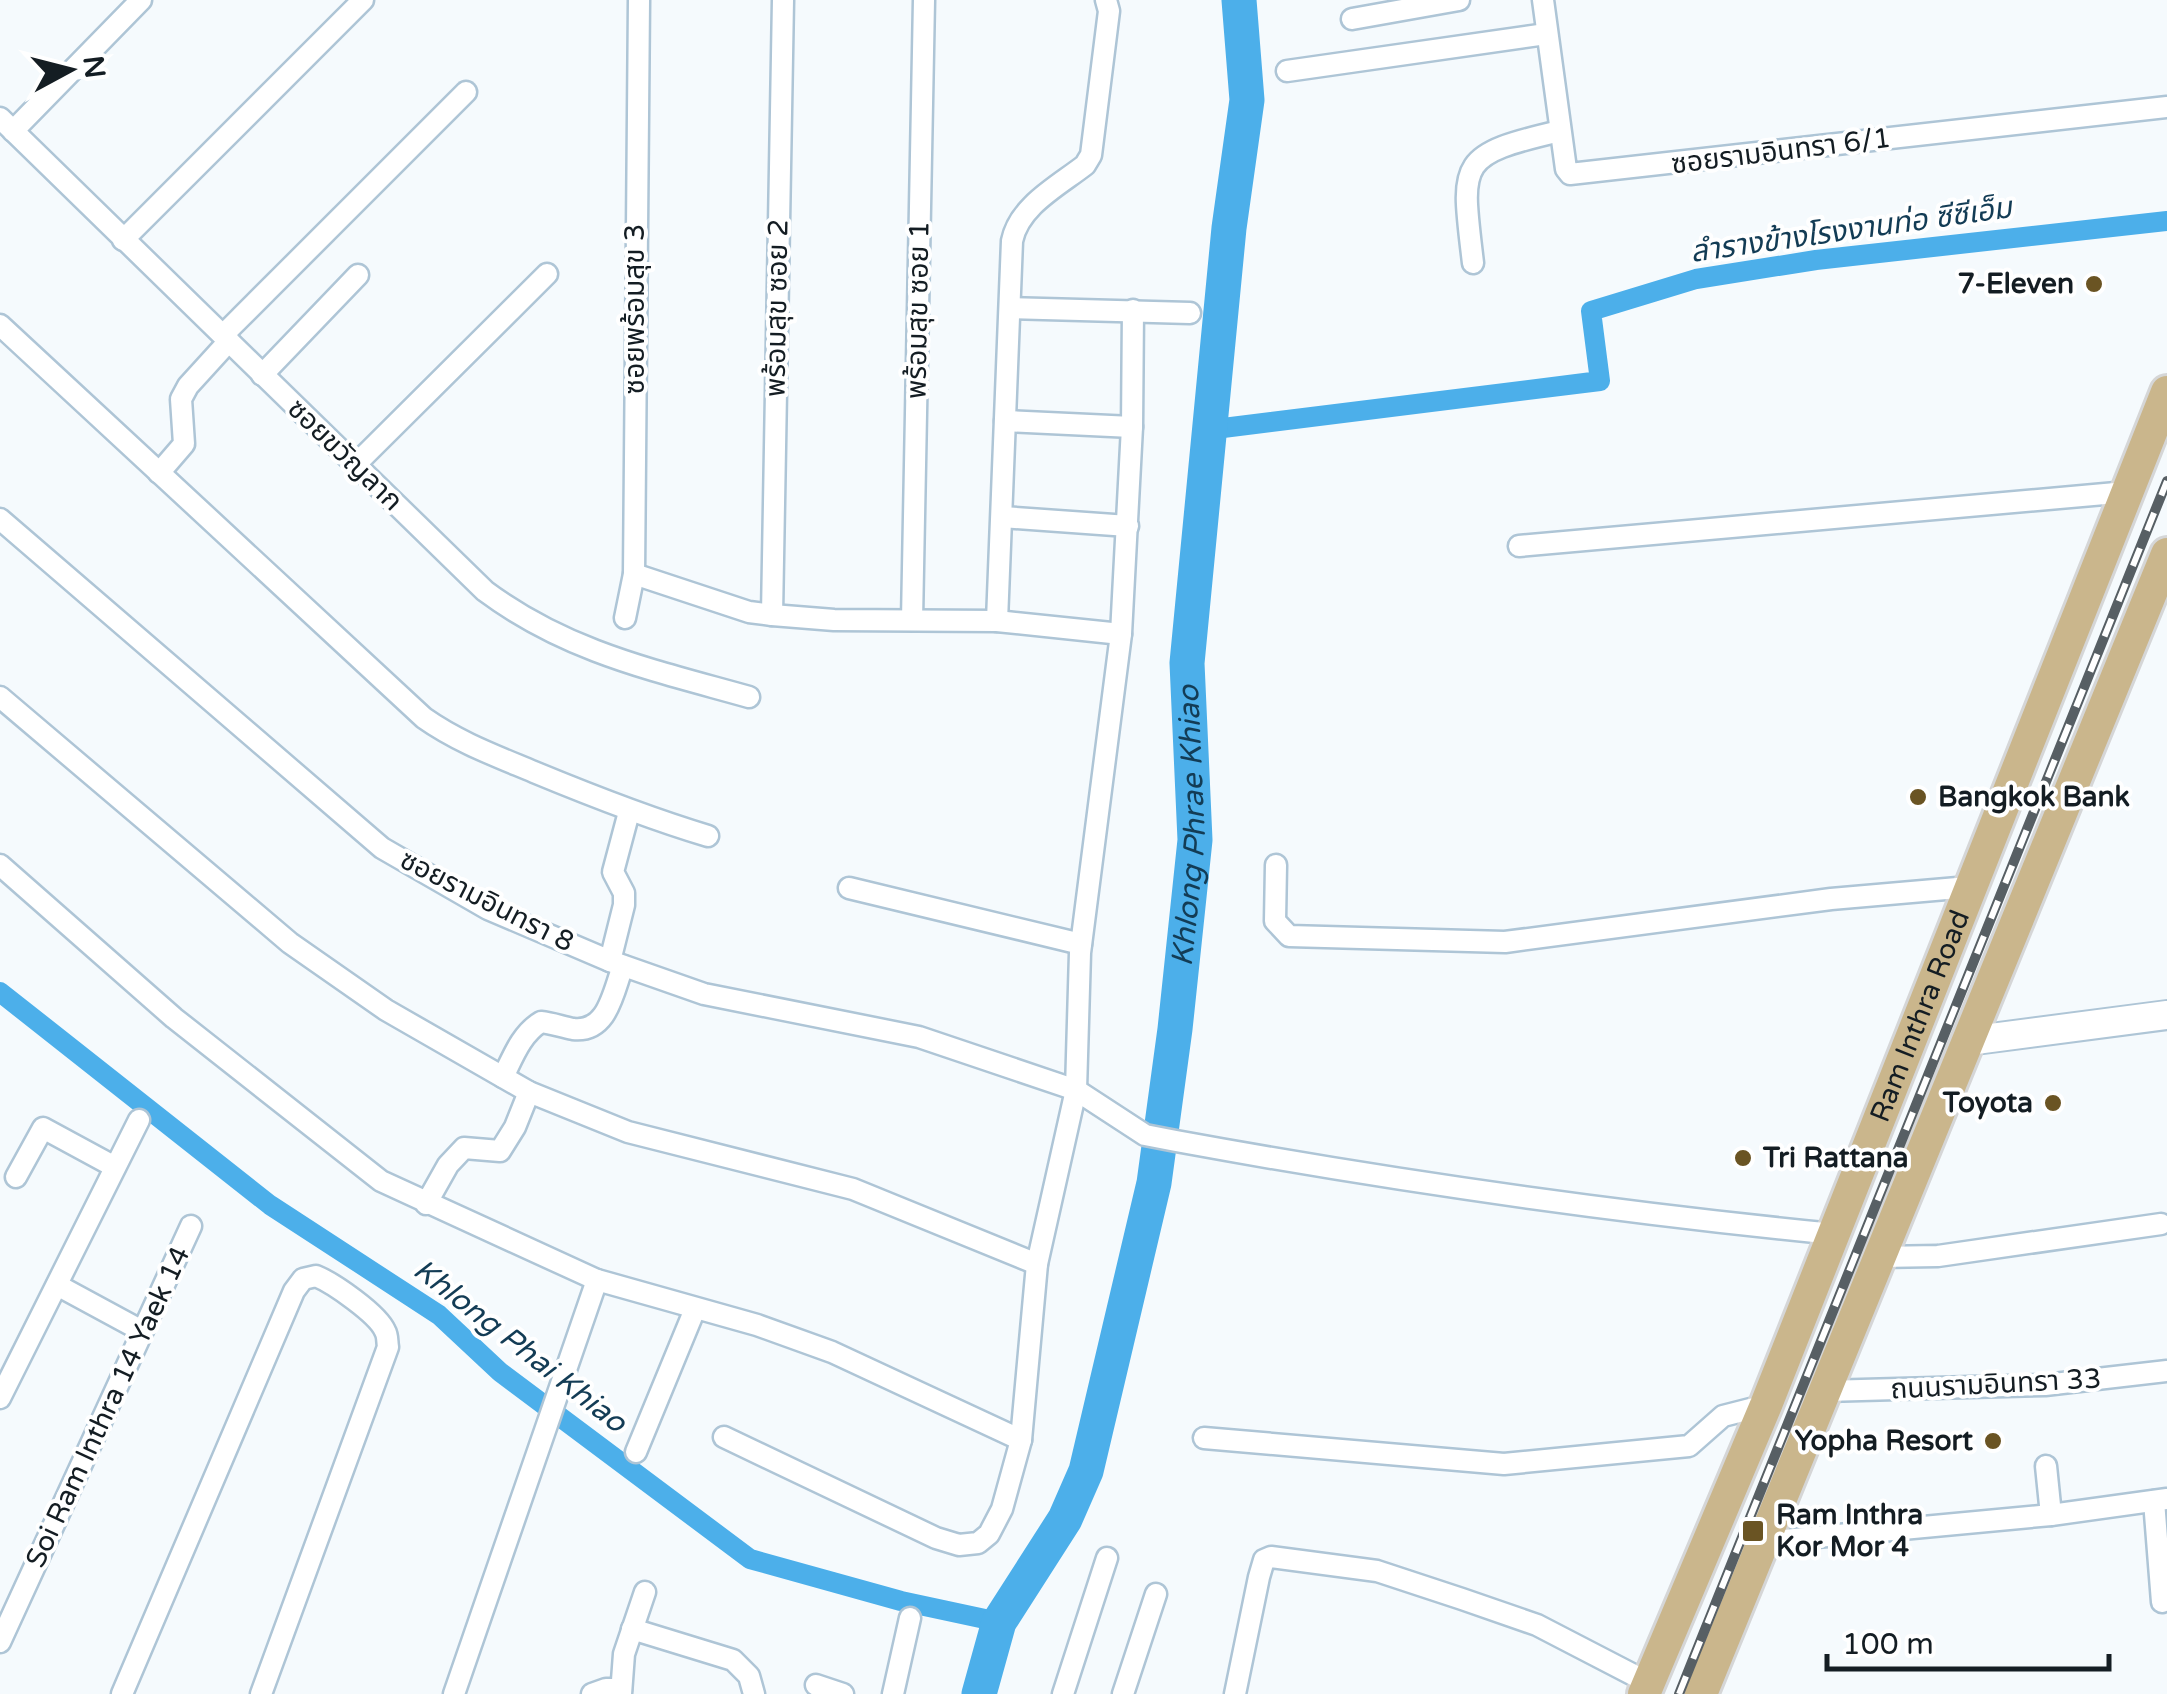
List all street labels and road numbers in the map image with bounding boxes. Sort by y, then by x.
street label: ซอยรามอินทรา 6/1 [1669,121,1893,181]
street label: พร้อมสุข ซอย 2 [758,219,796,397]
street label: พร้อมสุข ซอย 1 [899,221,937,399]
street label: ซอยพร้อมสุข 3 [618,224,652,394]
street label: ซอยขวัญลาก [280,392,410,518]
street label: ซอยรามอินทรา 8 [394,843,580,959]
street label: Ram Inthra Road [1863,905,1977,1127]
street label: Soi Ram Inthra 14 Yaek 14 [19,1241,197,1573]
street label: ถนนรามอินทรา 33 [1890,1361,2102,1407]

